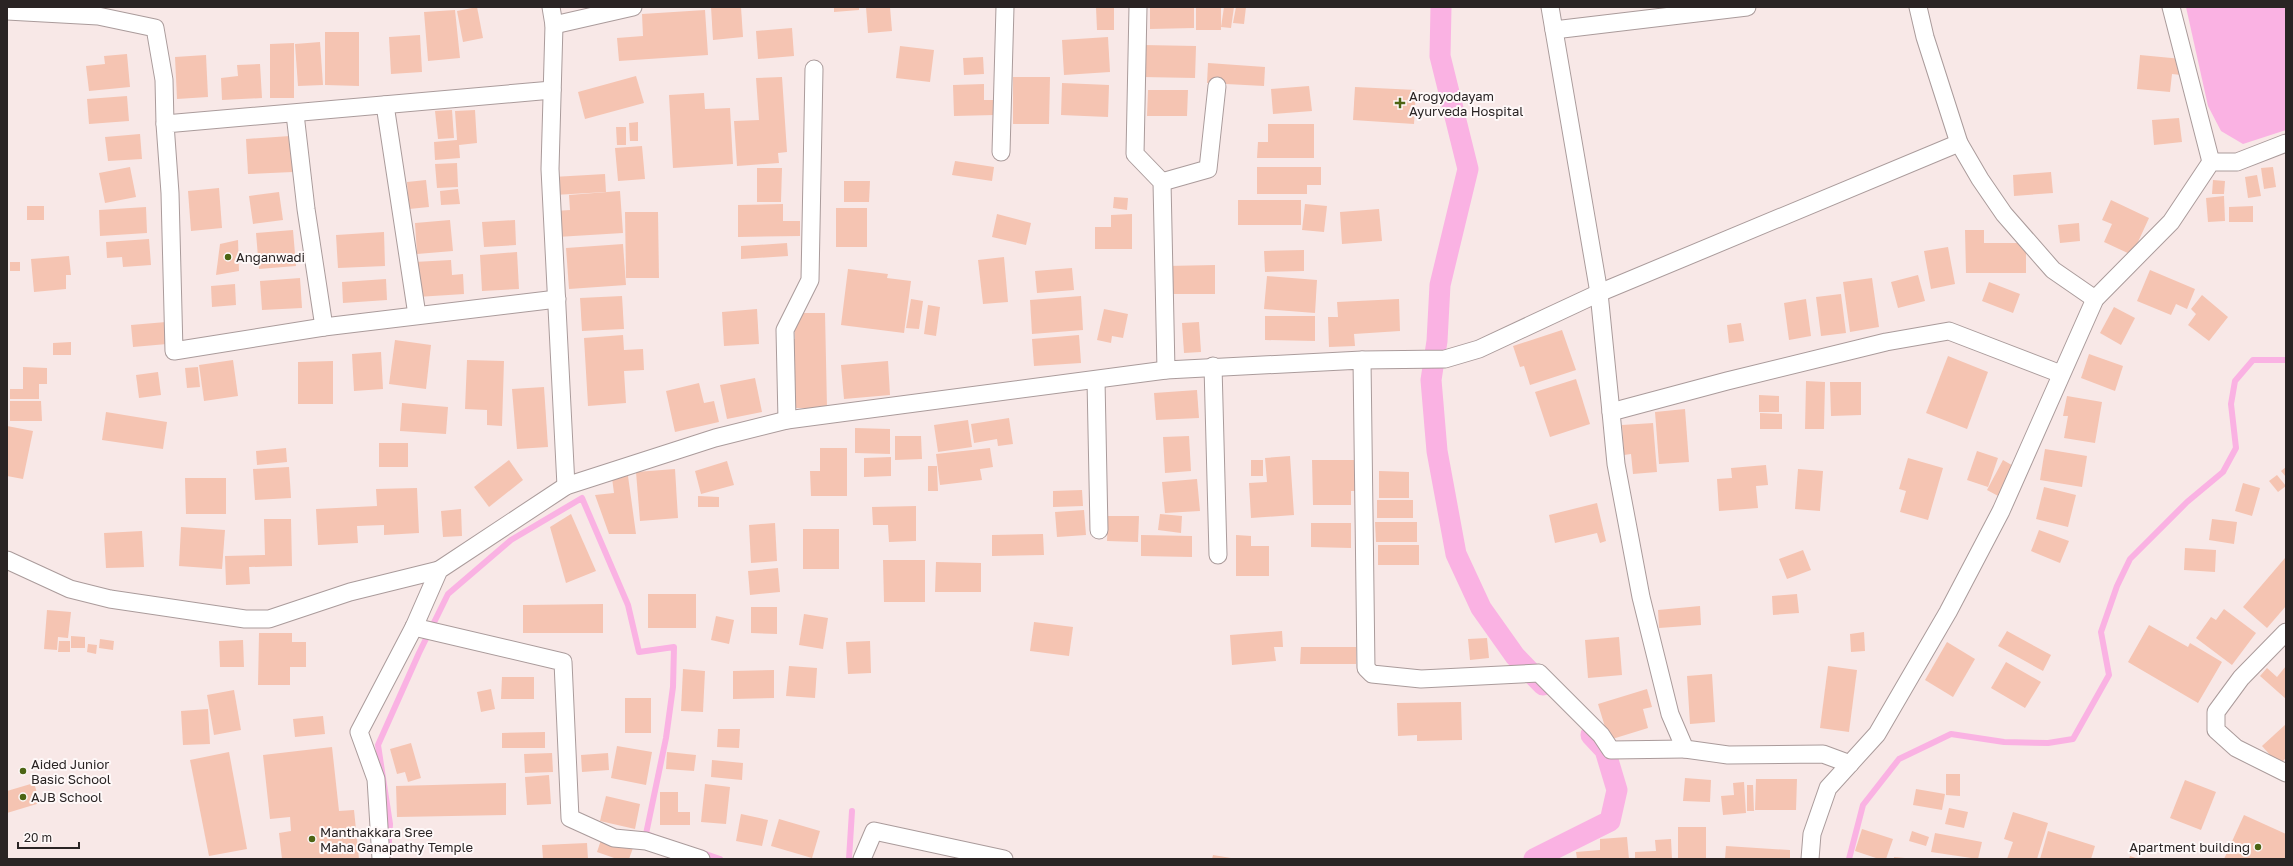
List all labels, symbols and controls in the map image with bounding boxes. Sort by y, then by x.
place label: Arogyodayam Ayurveda Hospital [1409,88,1523,119]
marker: Arogyodayam Ayurveda Hospital [1394,97,1406,109]
place label: Anganwadi [236,249,305,265]
marker: Anganwadi [223,252,233,262]
place label: Aided Junior Basic School [31,756,111,787]
marker: Aided Junior Basic School [18,766,28,776]
place label: AJB School [31,789,102,805]
marker: AJB School [18,792,28,802]
scale bar [18,824,79,850]
place label: Manthakkara Sree Maha Ganapathy Temple [320,824,473,855]
text: 20 m [24,830,52,845]
marker: Manthakkara Sree Maha Ganapathy Temple [307,834,317,844]
place label: Apartment building [2129,839,2250,855]
marker: Apartment building [2253,842,2263,852]

